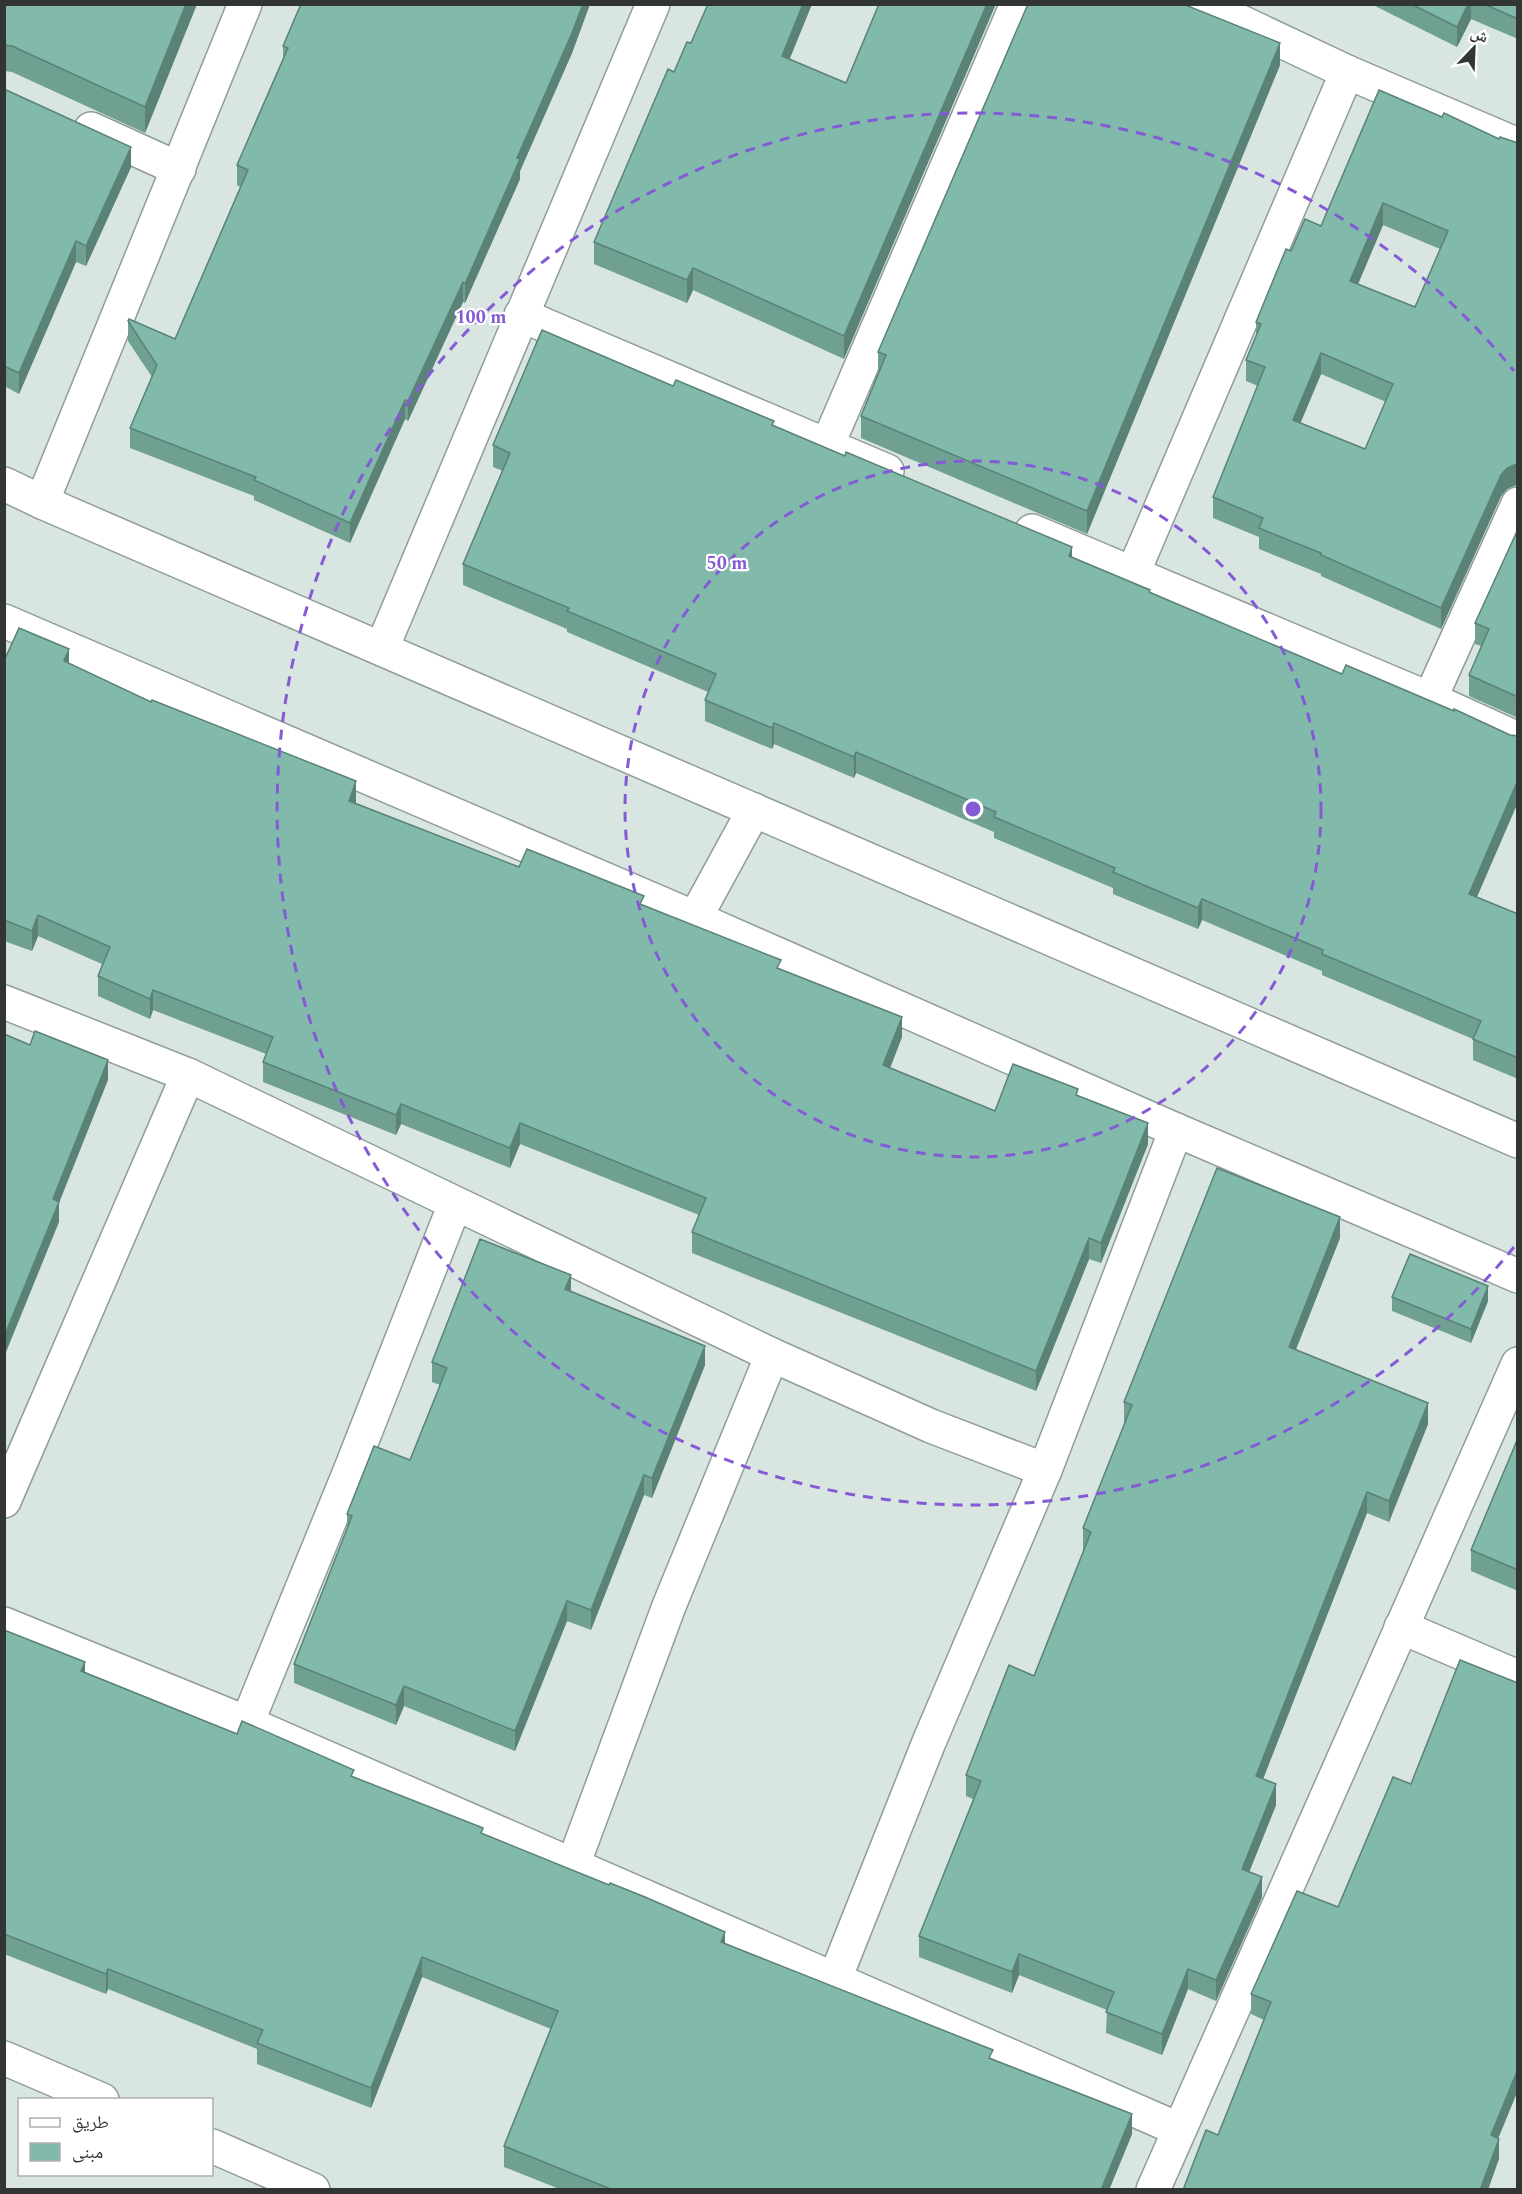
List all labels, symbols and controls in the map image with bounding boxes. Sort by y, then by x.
north arrow [1444,18,1504,78]
text: ش [1467,21,1492,49]
text: 100 m [455,304,507,331]
text: 50 m [707,550,747,577]
centre of rings [963,799,983,819]
legend [18,2098,213,2176]
text: طريق [72,2109,109,2136]
text: مبنى [72,2139,103,2166]

